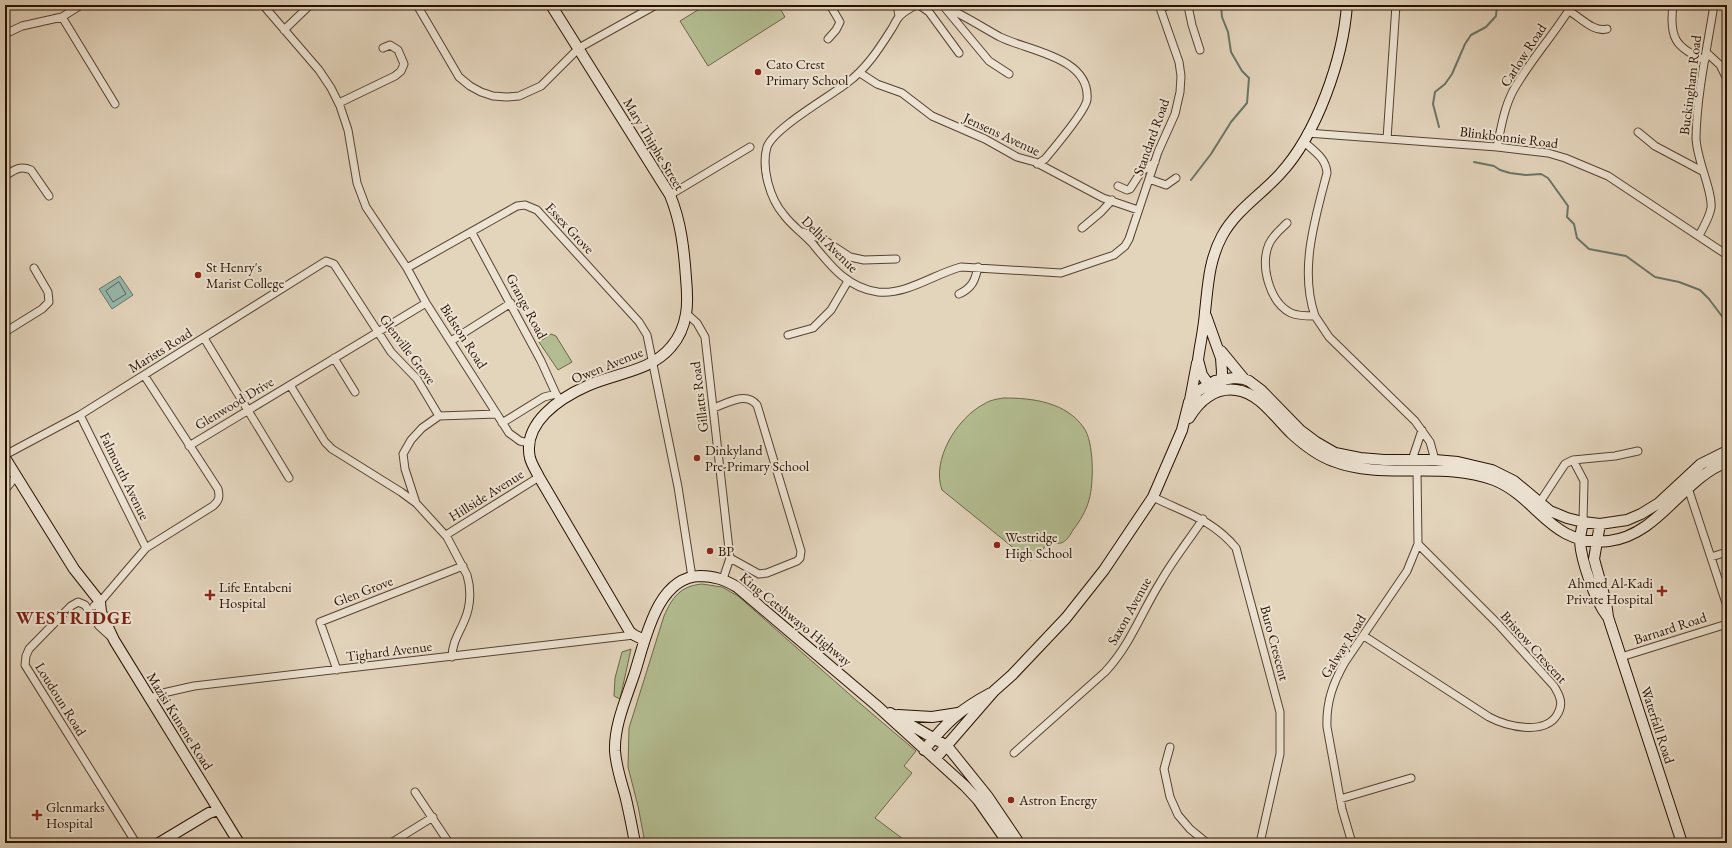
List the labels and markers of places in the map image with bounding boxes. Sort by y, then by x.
place label: Cato Crest Primary School [766,55,849,89]
marker: Cato Crest Primary School [753,67,763,77]
place label: St Henry's Marist College [206,258,285,292]
marker: St Henry's Marist College [193,270,203,280]
place label: Dinkyland Pre-Primary School [705,441,810,475]
marker: Dinkyland Pre-Primary School [692,453,702,463]
place label: Westridge High School [1005,528,1073,562]
marker: Westridge High School [992,540,1002,550]
place label: BP [718,542,734,560]
marker: BP [705,546,715,556]
place label: Ahmed Al-Kadi Private Hospital [1566,574,1654,608]
place label: Life Entabeni Hospital [219,578,292,612]
marker: Ahmed Al-Kadi Private Hospital [1656,585,1668,597]
marker: Life Entabeni Hospital [204,589,216,601]
place label: Astron Energy [1018,791,1098,809]
marker: Astron Energy [1006,795,1016,805]
place label: Glenmarks Hospital [46,798,105,832]
marker: Glenmarks Hospital [31,809,43,821]

